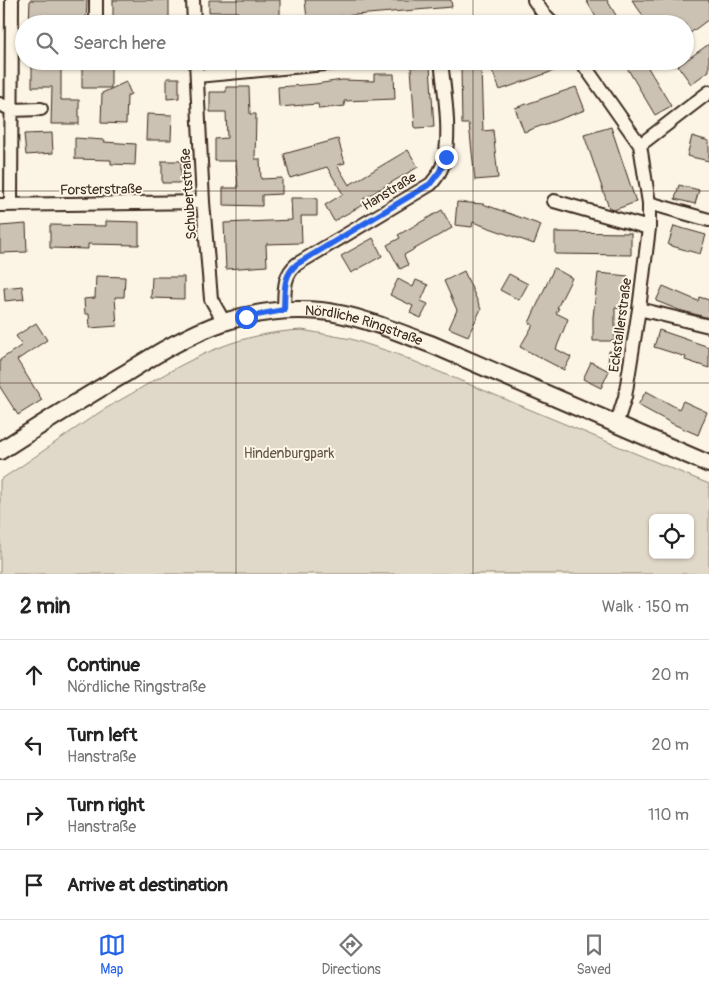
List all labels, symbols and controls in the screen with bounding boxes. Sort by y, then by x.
search box [15,15,694,70]
icon: search [33,29,61,57]
text: Search here [73,31,166,55]
route end [435,146,458,169]
street label: Schubertstraße [177,148,200,240]
street label: Hanstraße [359,169,420,214]
street label: Forsterstraße [60,180,142,199]
street label: Eckstallerstraße [605,277,636,373]
street label: Nördliche Ringstraße [305,302,425,349]
route start [235,306,258,329]
park label: Hindenburgpark [244,445,334,462]
map controls [649,514,694,559]
button: locate [649,514,694,559]
text: 2 min [20,593,70,620]
text: Walk · 150 m [602,597,689,617]
text: Continue [67,653,140,677]
icon: ahead [20,661,48,689]
text: 20 m [651,665,689,685]
text: Nördliche Ringstraße [67,677,206,697]
text: Turn left [67,723,137,747]
icon: left [20,731,48,759]
text: 20 m [651,735,689,755]
text: Hanstraße [67,747,136,767]
text: Turn right [67,793,145,817]
icon: right [20,801,48,829]
text: 110 m [648,805,689,825]
text: Hanstraße [67,817,136,837]
icon: arrive [20,871,48,899]
text: Arrive at destination [67,873,228,897]
tab: Map [98,931,126,978]
tab: Directions [321,931,381,978]
tab: Saved [576,931,611,978]

